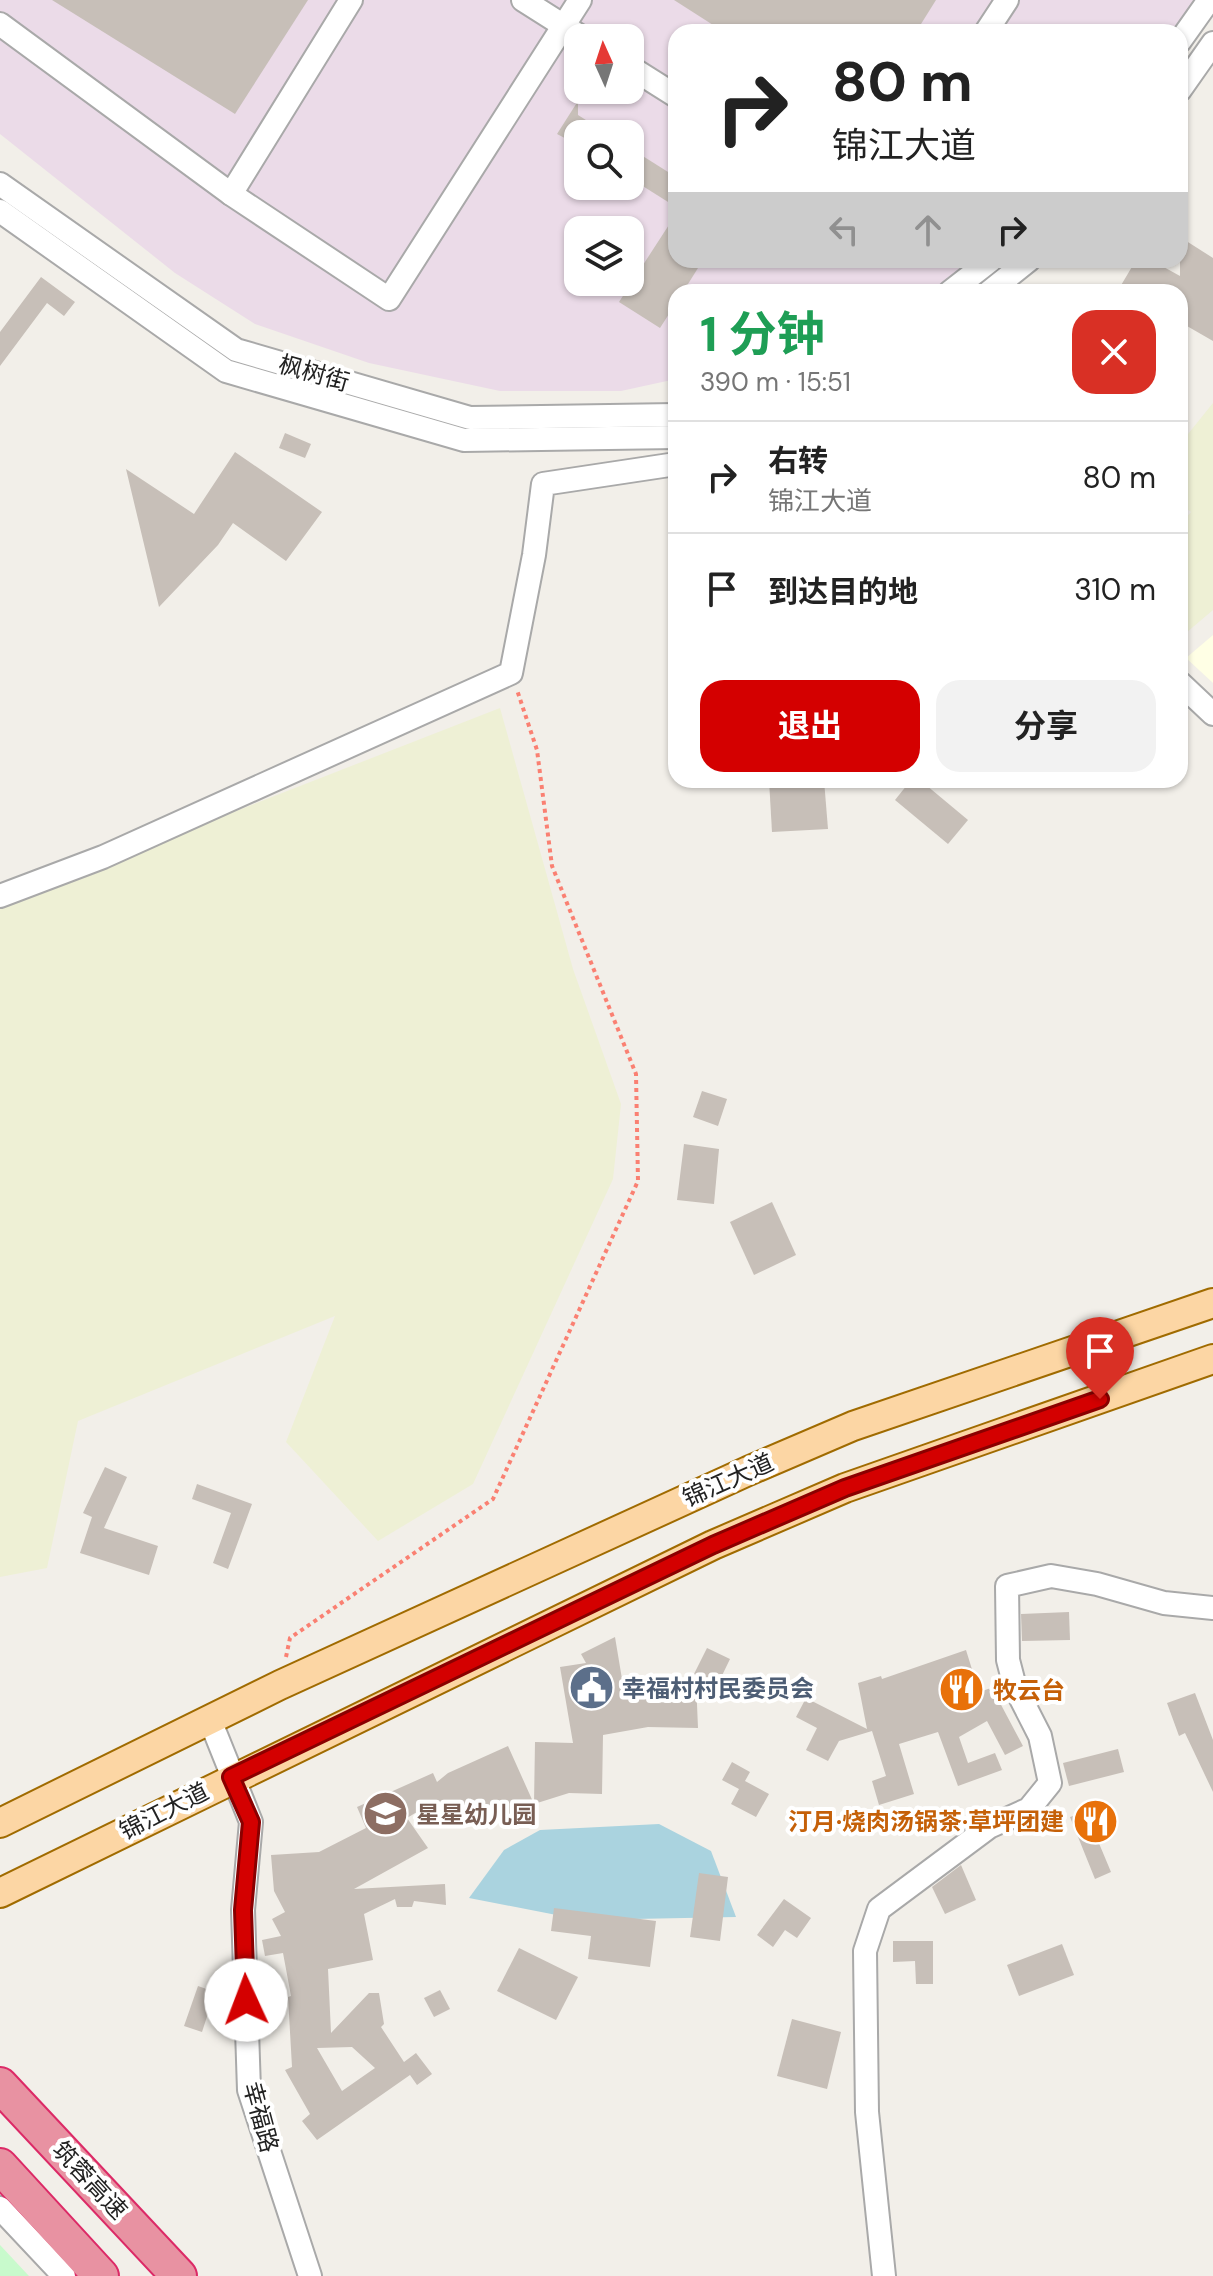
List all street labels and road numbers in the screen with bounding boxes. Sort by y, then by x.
street label: 枫树街 [275,348,353,398]
street label: 锦江大道 [678,1446,778,1514]
street label: 锦江大道 [114,1775,214,1847]
street label: 幸福路 [237,2078,285,2156]
street label: 筑蓉高速 [46,2134,134,2226]

